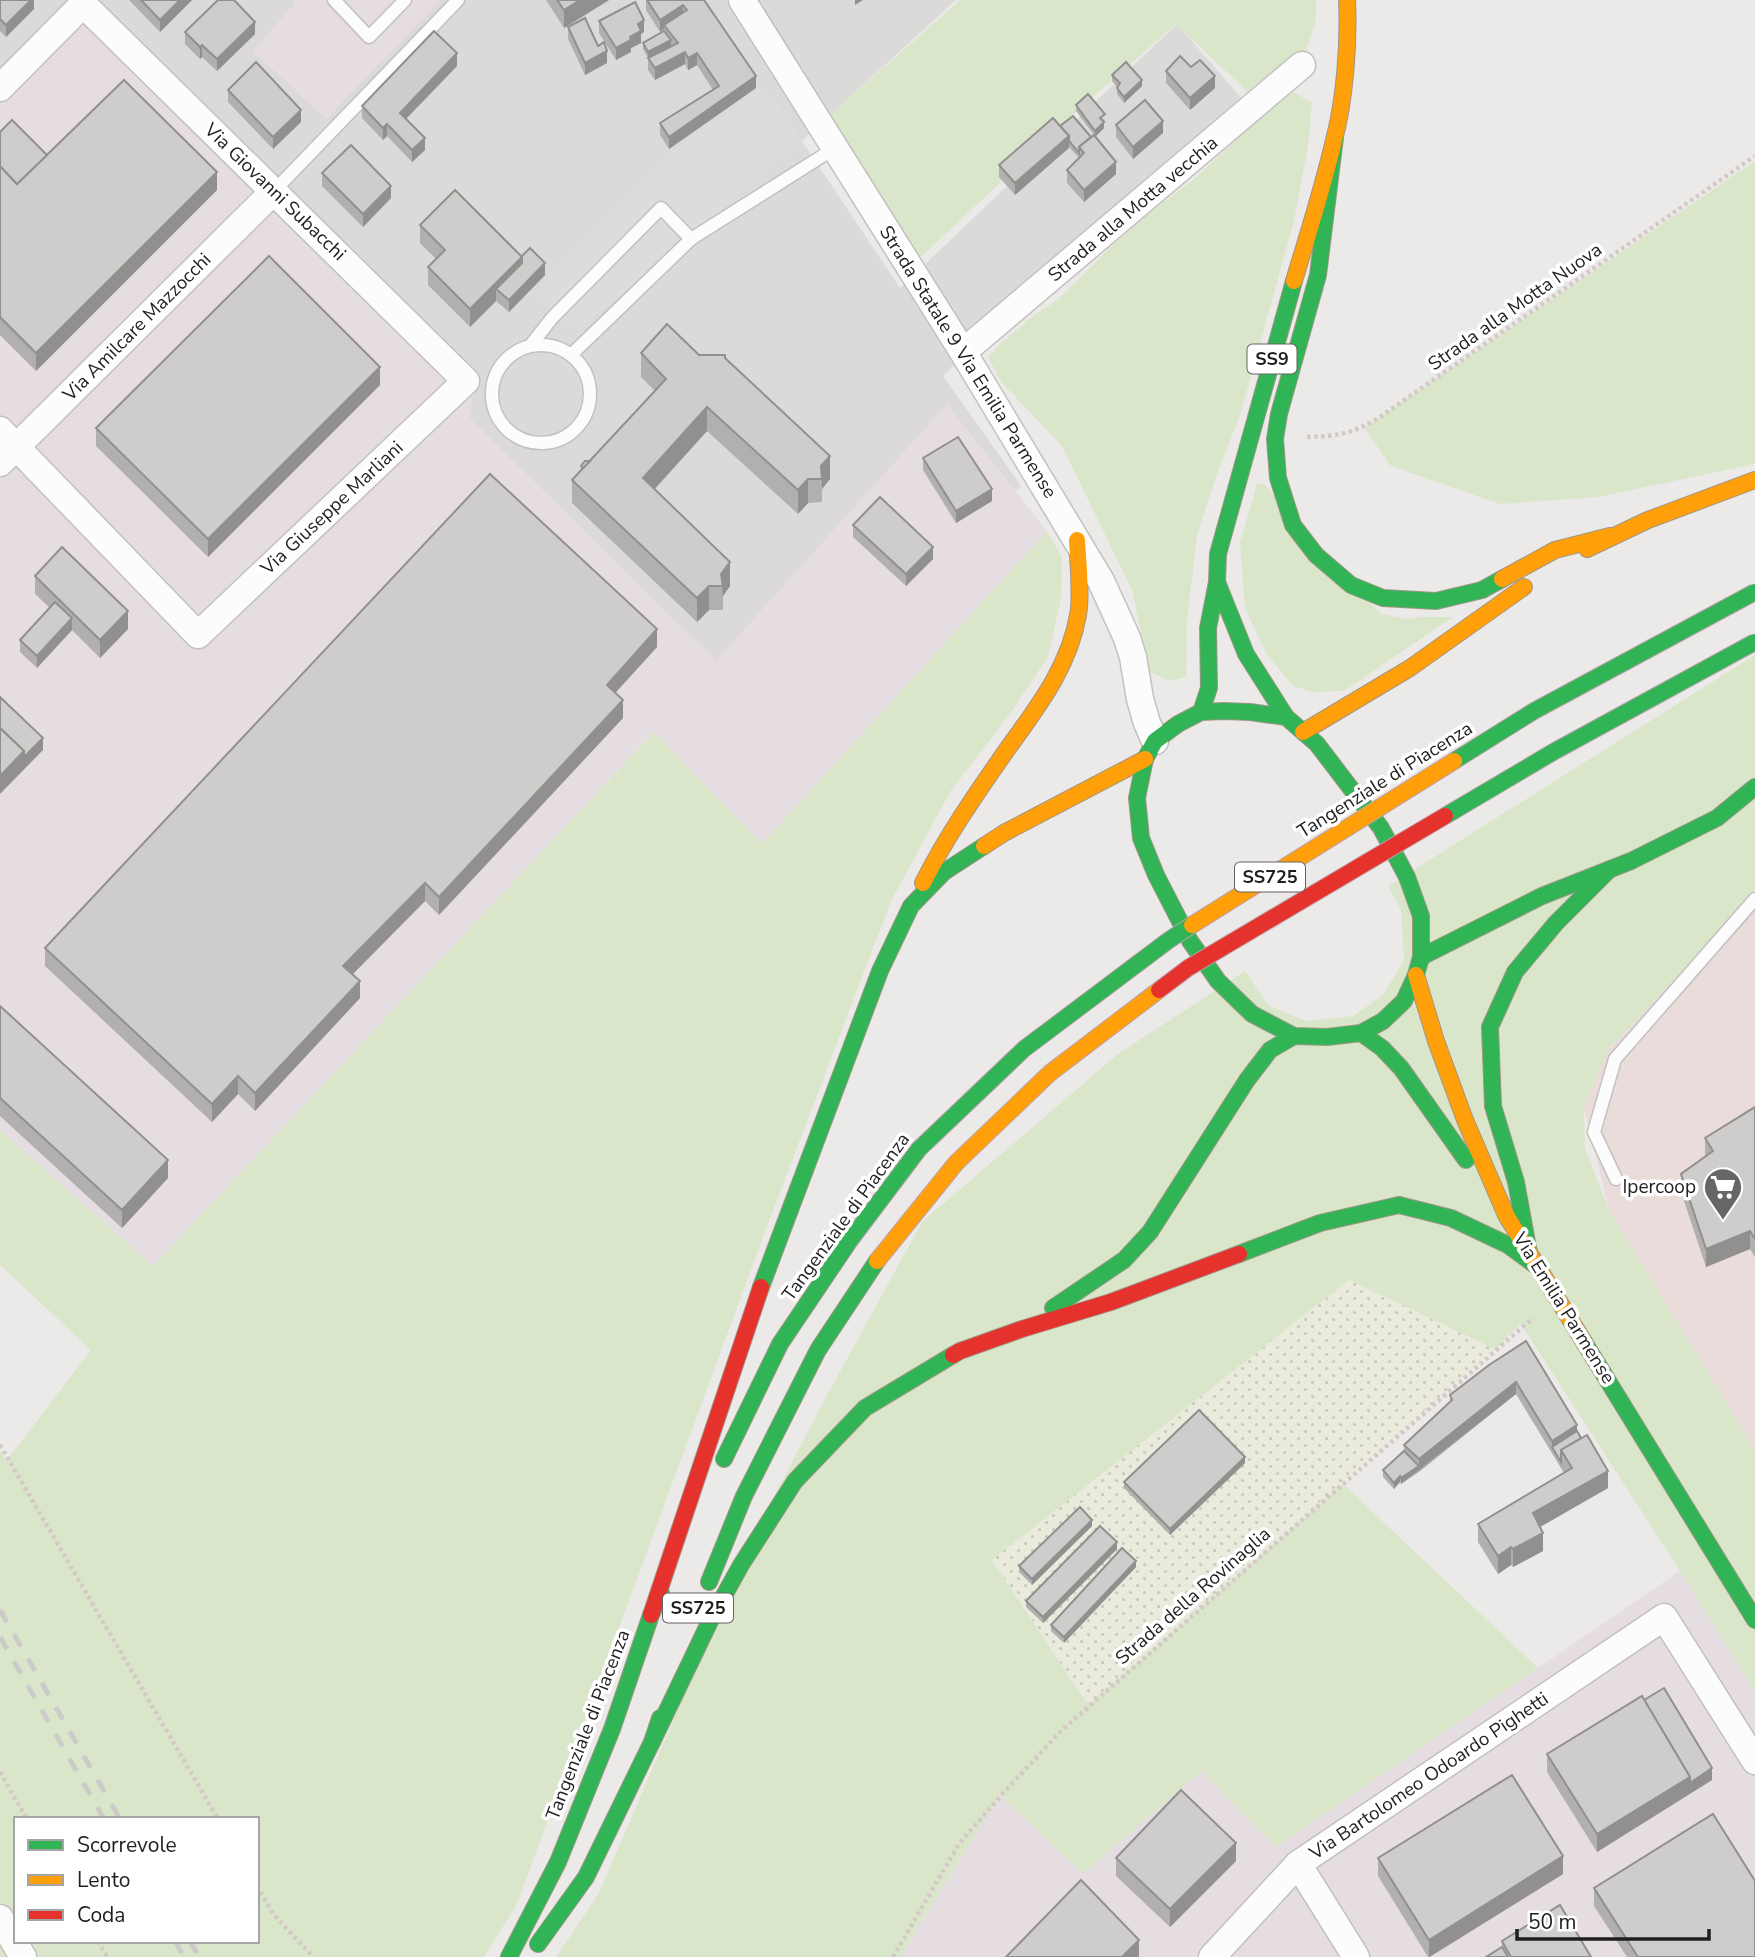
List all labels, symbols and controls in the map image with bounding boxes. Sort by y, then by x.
street label: Via Giovanni Subacchi [198,117,352,267]
street label: Strada alla Motta vecchia [1042,130,1224,288]
street label: Strada Statale 9 Via Emilia Parmense [873,221,1063,503]
street label: Strada alla Motta Nuova [1423,237,1607,377]
street label: Via Amilcare Mazzocchi [56,247,217,408]
road number: SS9 [1248,344,1296,374]
street label: Via Giuseppe Marliani [254,435,409,582]
street label: Tangenziale di Piacenza [1293,715,1477,845]
road number: SS725 [1235,862,1305,892]
street label: Tangenziale di Piacenza [776,1128,916,1306]
supermarket icon: Ipercoop [1702,1166,1744,1221]
place label: Ipercoop [1622,1174,1696,1200]
street label: Via Emilia Parmense [1506,1226,1621,1389]
street label: Strada della Rovinaglia [1110,1521,1276,1671]
road number: SS725 [663,1594,733,1623]
street label: Tangenziale di Piacenza [540,1626,636,1824]
street label: Via Bartolomeo Odoardo Pighetti [1304,1686,1554,1866]
legend [14,1817,259,1943]
text: Scorrevole [77,1831,177,1859]
text: Lento [77,1866,130,1894]
scale bar [1517,1898,1710,1942]
text: Coda [77,1901,125,1929]
text: 50 m [1528,1908,1577,1936]

